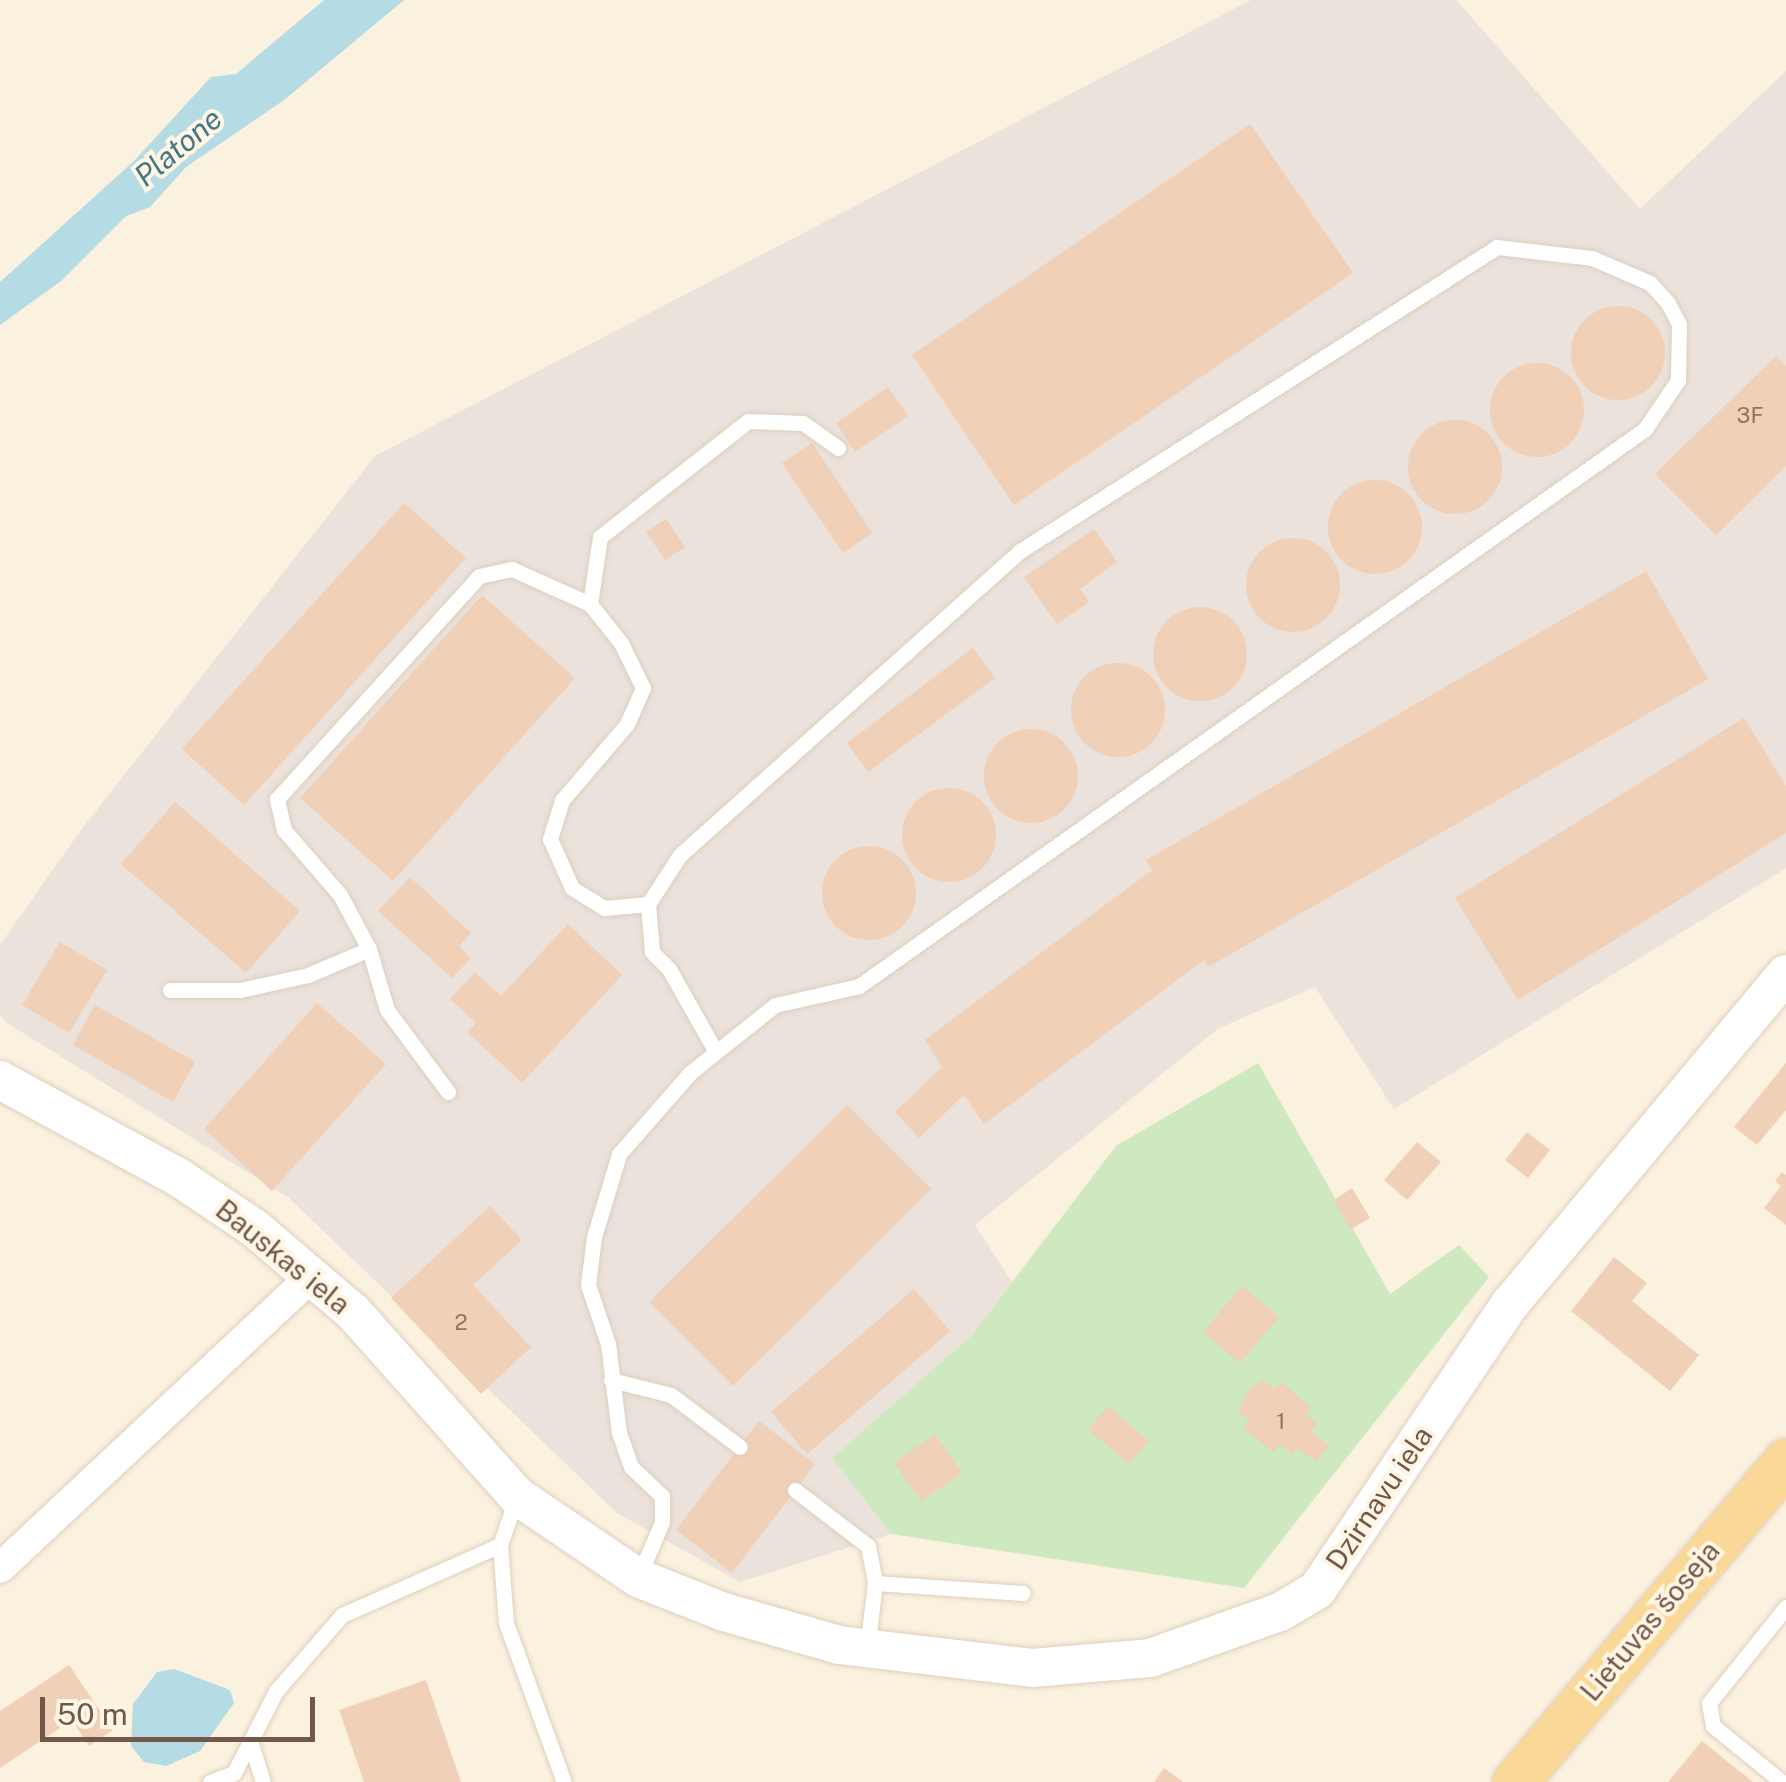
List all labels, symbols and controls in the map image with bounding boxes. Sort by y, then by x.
water label: Platone [127,100,229,194]
house number: 3F [1737,403,1763,429]
street label: Bauskas iela [209,1193,357,1321]
house number: 2 [454,1310,468,1336]
house number: 1 [1277,1409,1285,1435]
street label: Dzirnavu iela [1319,1420,1439,1576]
street label: Lietuvas šoseja [1573,1534,1727,1708]
scale bar [45,1677,320,1739]
text: 50 m [57,1696,128,1732]

